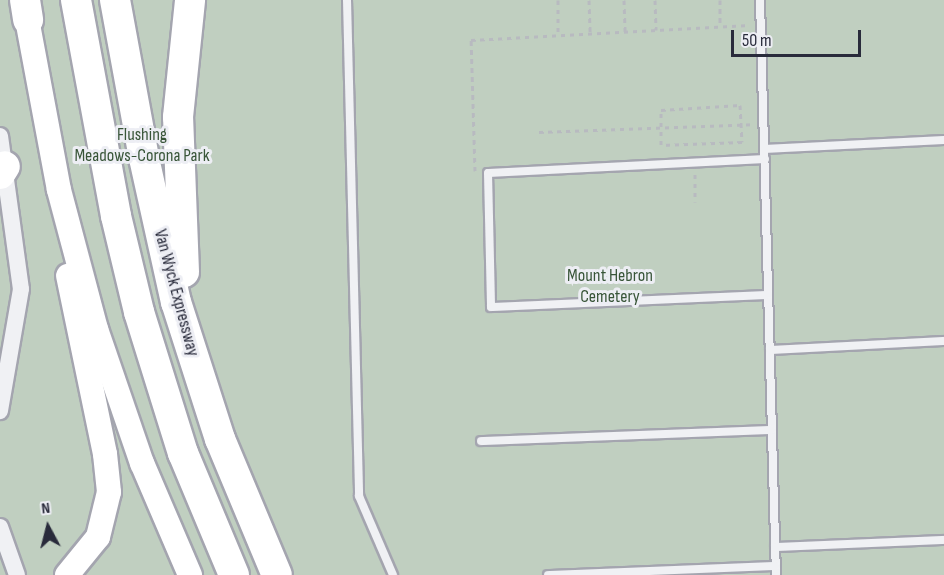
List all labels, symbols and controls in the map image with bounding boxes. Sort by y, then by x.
scale bar [734,18,864,56]
text: 50 m [742,30,772,51]
park label: Flushing Meadows-Corona Park [74,125,210,168]
street label: Van Wyck Expressway [149,227,203,359]
park label: Mount Hebron Cemetery [567,266,653,308]
north arrow [18,497,78,557]
text: N [40,499,51,519]

